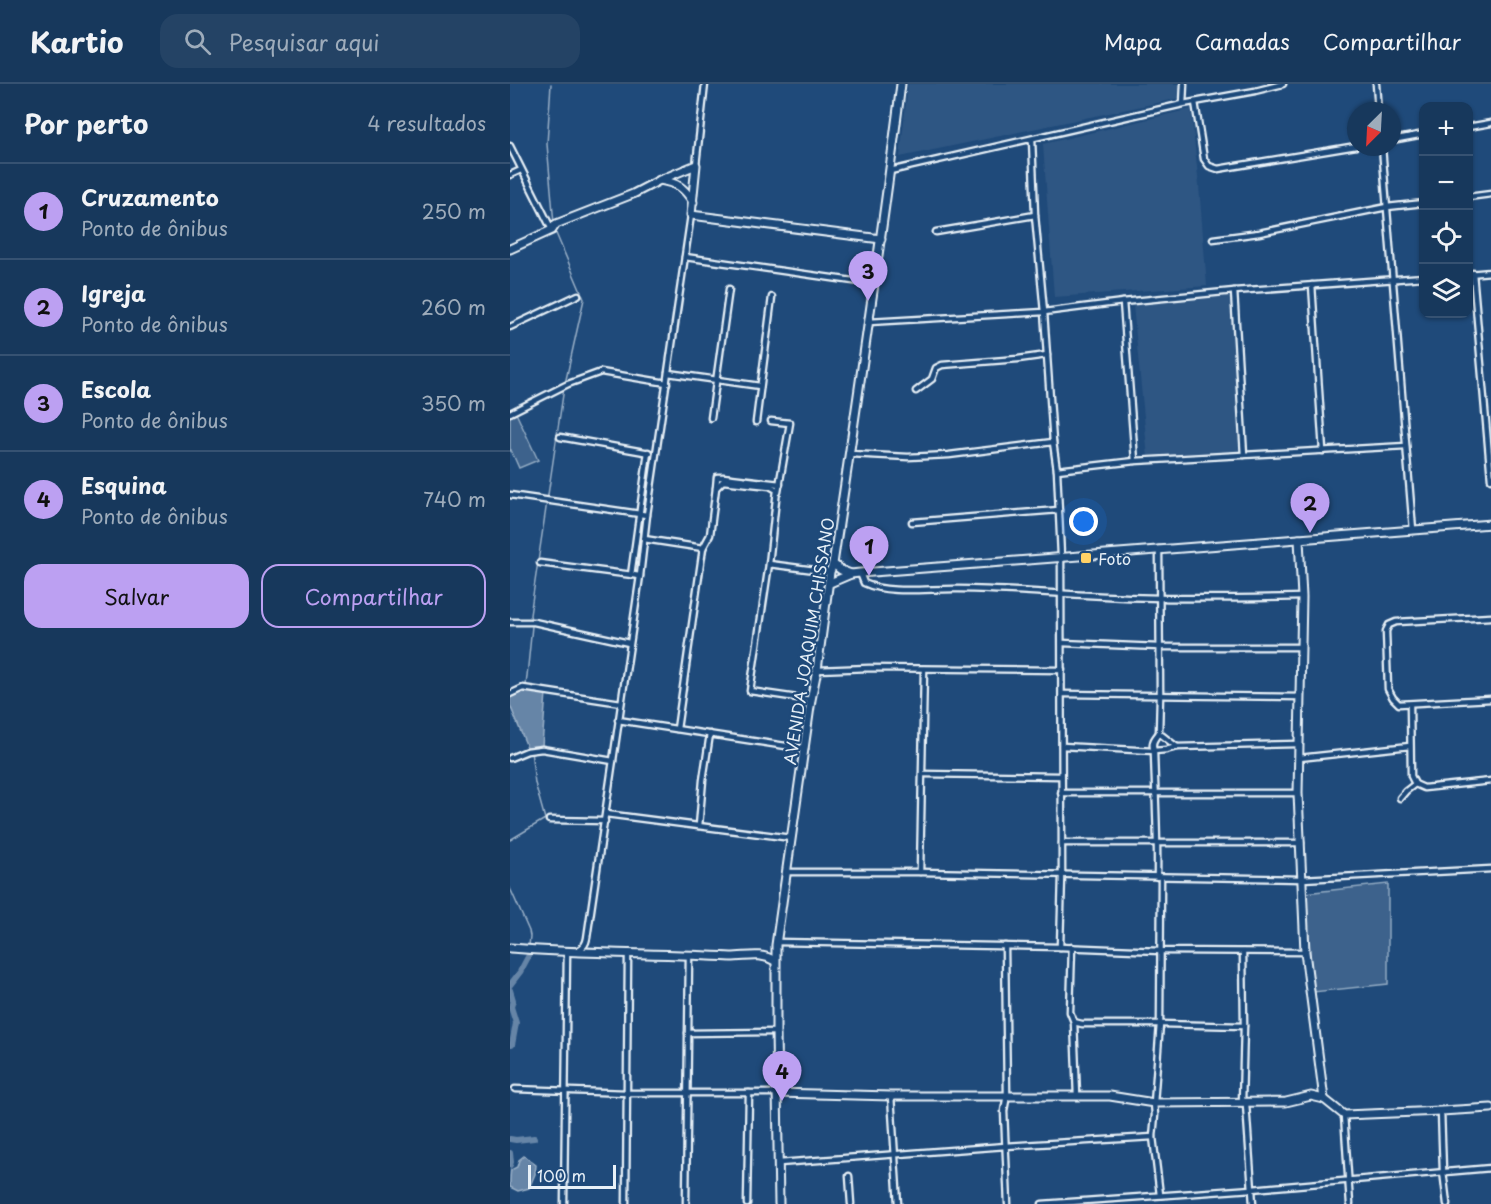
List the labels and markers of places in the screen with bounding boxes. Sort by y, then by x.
pin: 3 [848,252,888,301]
pin: 2 [1290,484,1330,533]
pin: 1 [850,526,888,576]
place label: Foto [1098,546,1131,570]
marker: Foto [1079,551,1093,565]
pin: 4 [762,1052,802,1101]

